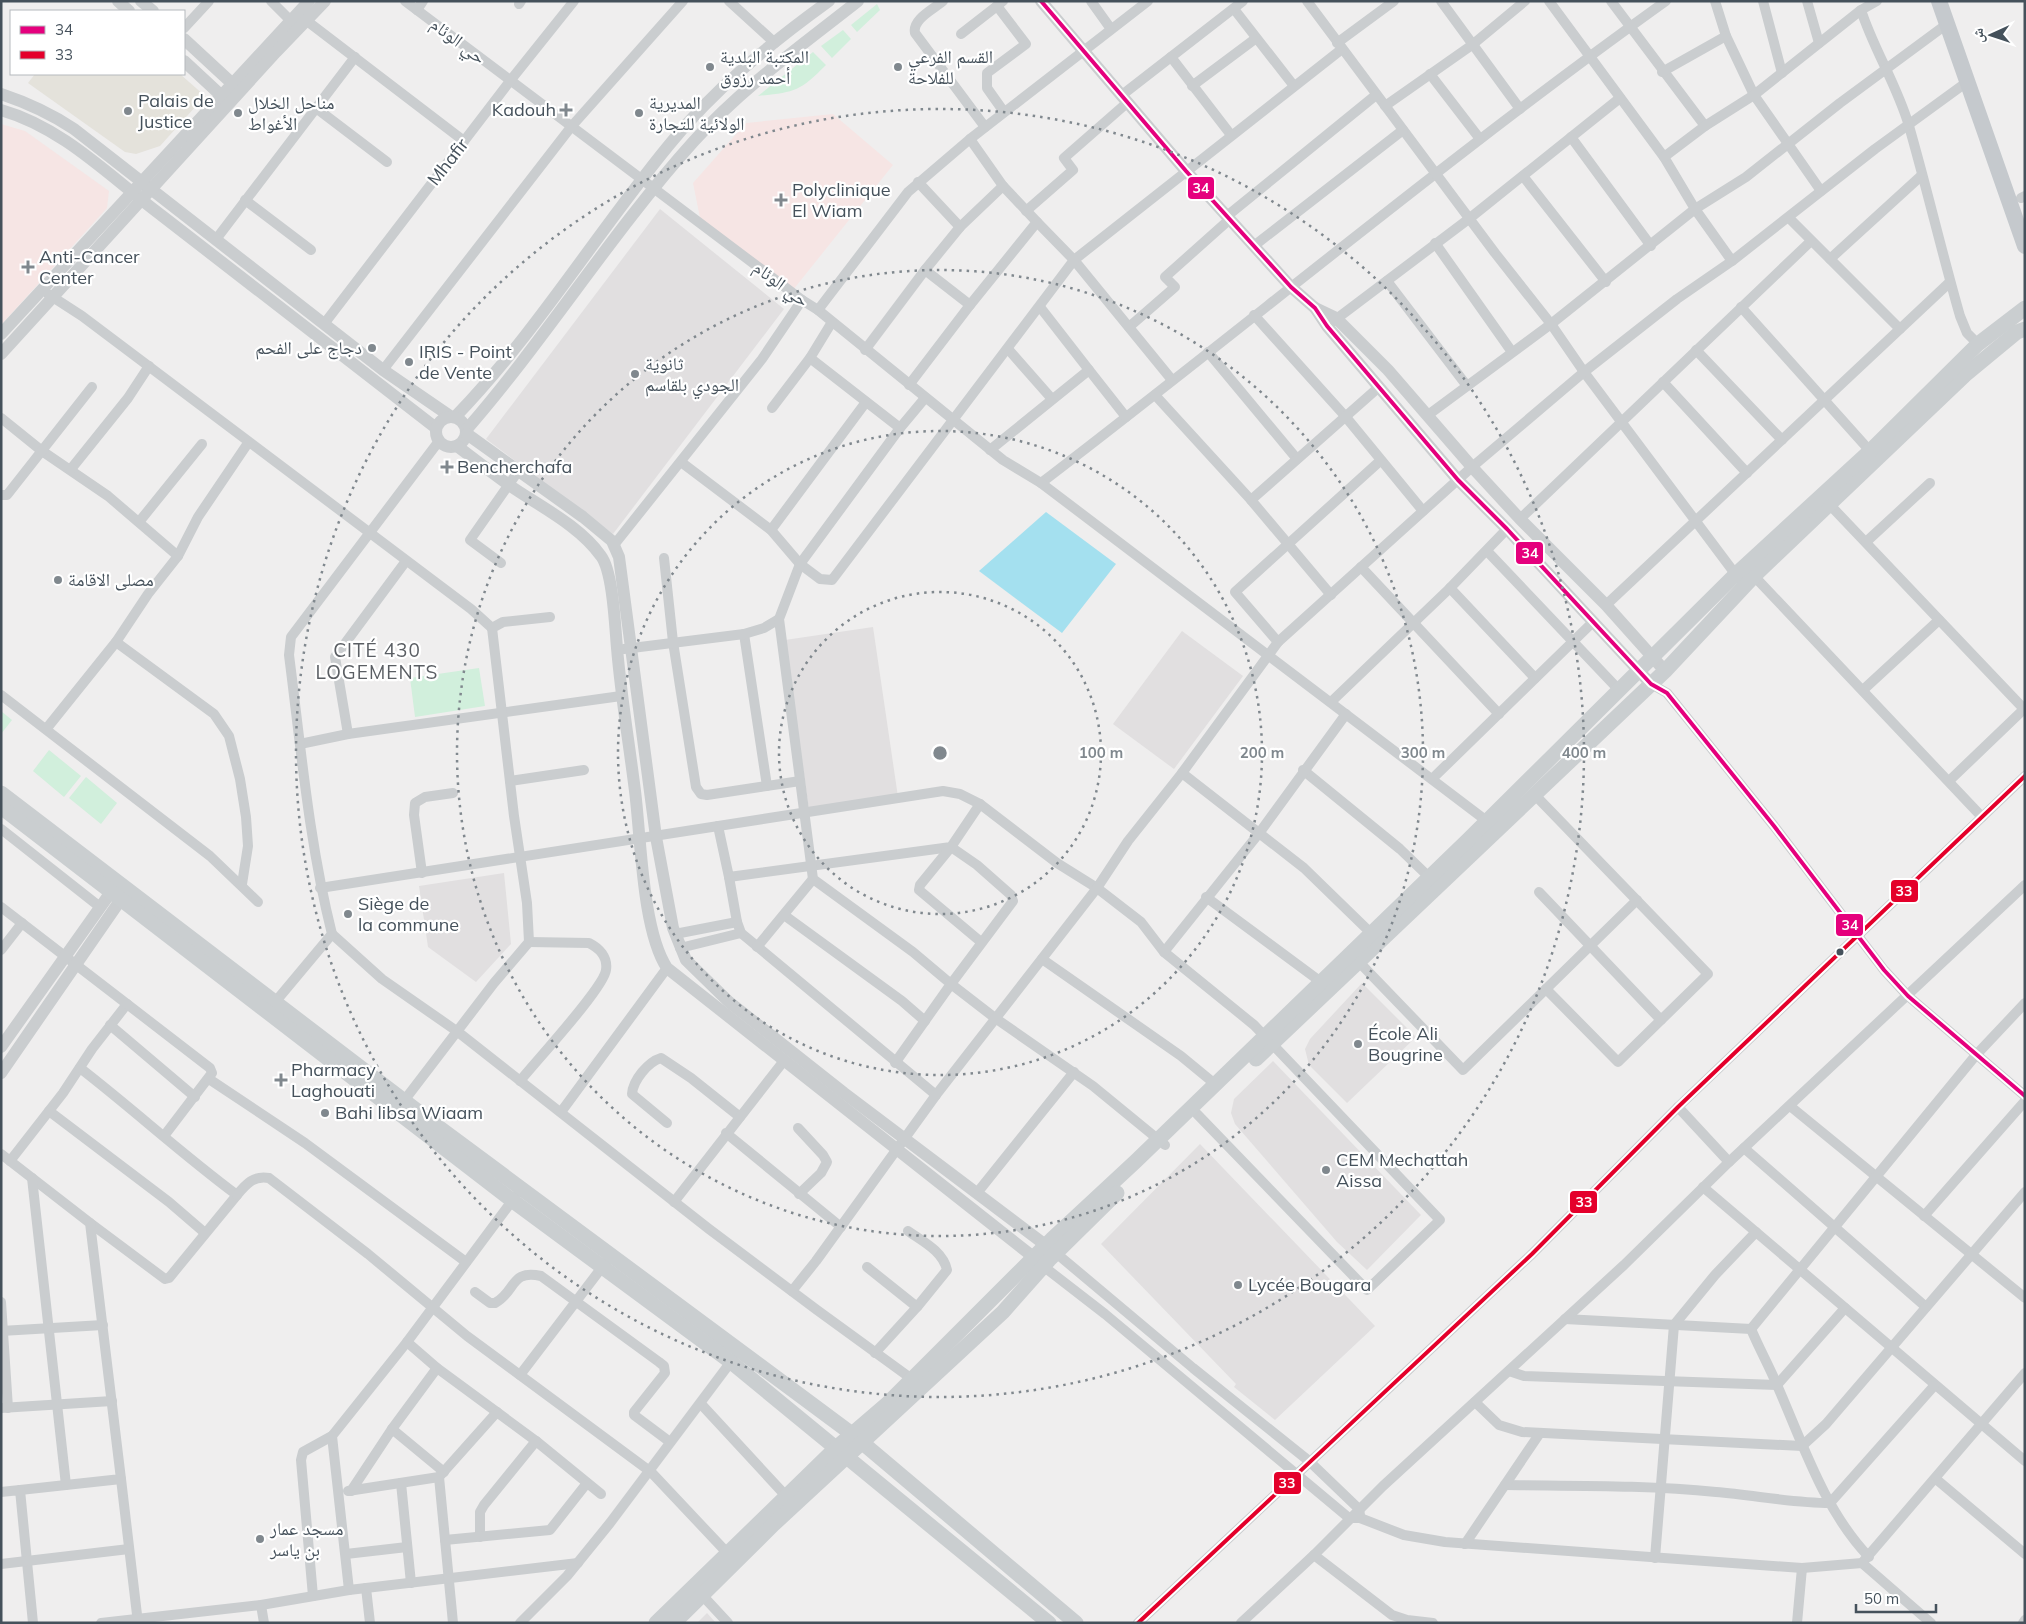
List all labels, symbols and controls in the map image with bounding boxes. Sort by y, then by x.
legend [10,10,185,75]
north arrow [1966,10,2016,60]
street label: حي الوئام [424,12,491,72]
text: 34 [55,20,73,39]
text: ش [1969,28,1987,44]
text: 33 [55,45,73,64]
place label: المكتبة البلدية أحمد رزوق [720,45,809,89]
place label: القسم الفرعي للفلاحة [908,45,993,89]
marker: المكتبة البلدية أحمد رزوق [704,61,716,73]
marker: القسم الفرعي للفلاحة [892,61,904,73]
place label: Palais de Justice [138,89,214,133]
place label: مناحل الخلال الأغواط [248,91,335,135]
place label: المديرية الولائية للتجارة [649,91,745,135]
place label: Kadouh [492,98,556,121]
marker: Kadouh [560,104,572,116]
marker: Palais de Justice [122,105,134,117]
marker: مناحل الخلال الأغواط [232,107,244,119]
marker: المديرية الولائية للتجارة [633,107,645,119]
street label: Mhafir [422,133,473,190]
line badge: 34 [1187,176,1215,200]
place label: Polyclinique El Wiam [792,178,891,222]
text: 34 [1193,179,1210,197]
marker: Polyclinique El Wiam [774,193,788,207]
place label: Anti-Cancer Center [39,245,140,289]
street label: حي الوئام [747,256,814,314]
marker: Anti-Cancer Center [21,260,35,274]
place label: دجاج على الفحم [255,336,362,360]
place label: IRIS - Point de Vente [419,340,512,384]
marker: دجاج على الفحم [366,342,378,354]
place label: ثانوية الجودي بلقاسم [645,352,739,400]
marker: IRIS - Point de Vente [403,356,415,368]
marker: ثانوية الجودي بلقاسم [629,368,641,380]
place label: Bencherchafa [457,455,572,478]
marker: Bencherchafa [441,461,453,473]
line badge: 34 [1515,541,1544,565]
text: 34 [1522,544,1539,562]
place label: مصلى الاقامة [68,568,154,591]
marker: مصلى الاقامة [52,574,64,586]
district label: CITÉ 430 LOGEMENTS [316,638,438,684]
text: 100 m [1079,743,1123,762]
text: 200 m [1240,743,1284,762]
text: 300 m [1401,743,1445,762]
text: 400 m [1562,743,1606,762]
centre of rings [931,744,949,762]
line badge: 33 [1890,879,1919,903]
text: 33 [1896,882,1912,900]
place label: Siège de la commune [358,892,459,936]
marker: Siège de la commune [342,908,354,920]
line badge: 34 [1835,913,1864,937]
text: 34 [1842,916,1859,934]
unlabelled marker [1835,947,1845,957]
place label: École Ali Bougrine [1368,1022,1443,1066]
marker: École Ali Bougrine [1352,1038,1364,1050]
place label: Pharmacy Laghouati [291,1058,376,1102]
marker: Pharmacy Laghouati [275,1074,287,1086]
place label: Bahi libsa Wiaam [335,1101,483,1124]
marker: Bahi libsa Wiaam [319,1107,331,1119]
place label: CEM Mechattah Aissa [1336,1148,1468,1192]
marker: CEM Mechattah Aissa [1320,1164,1332,1176]
line badge: 33 [1569,1190,1598,1214]
text: 33 [1576,1193,1592,1211]
place label: Lycée Bougara [1248,1273,1371,1296]
marker: Lycée Bougara [1232,1279,1244,1291]
line badge: 33 [1273,1471,1302,1495]
text: 33 [1279,1474,1295,1492]
place label: مسجد عمار بن ياسر [269,1517,343,1561]
marker: مسجد عمار بن ياسر [254,1533,266,1545]
scale bar [1856,1582,1936,1614]
text: 50 m [1864,1589,1899,1608]

